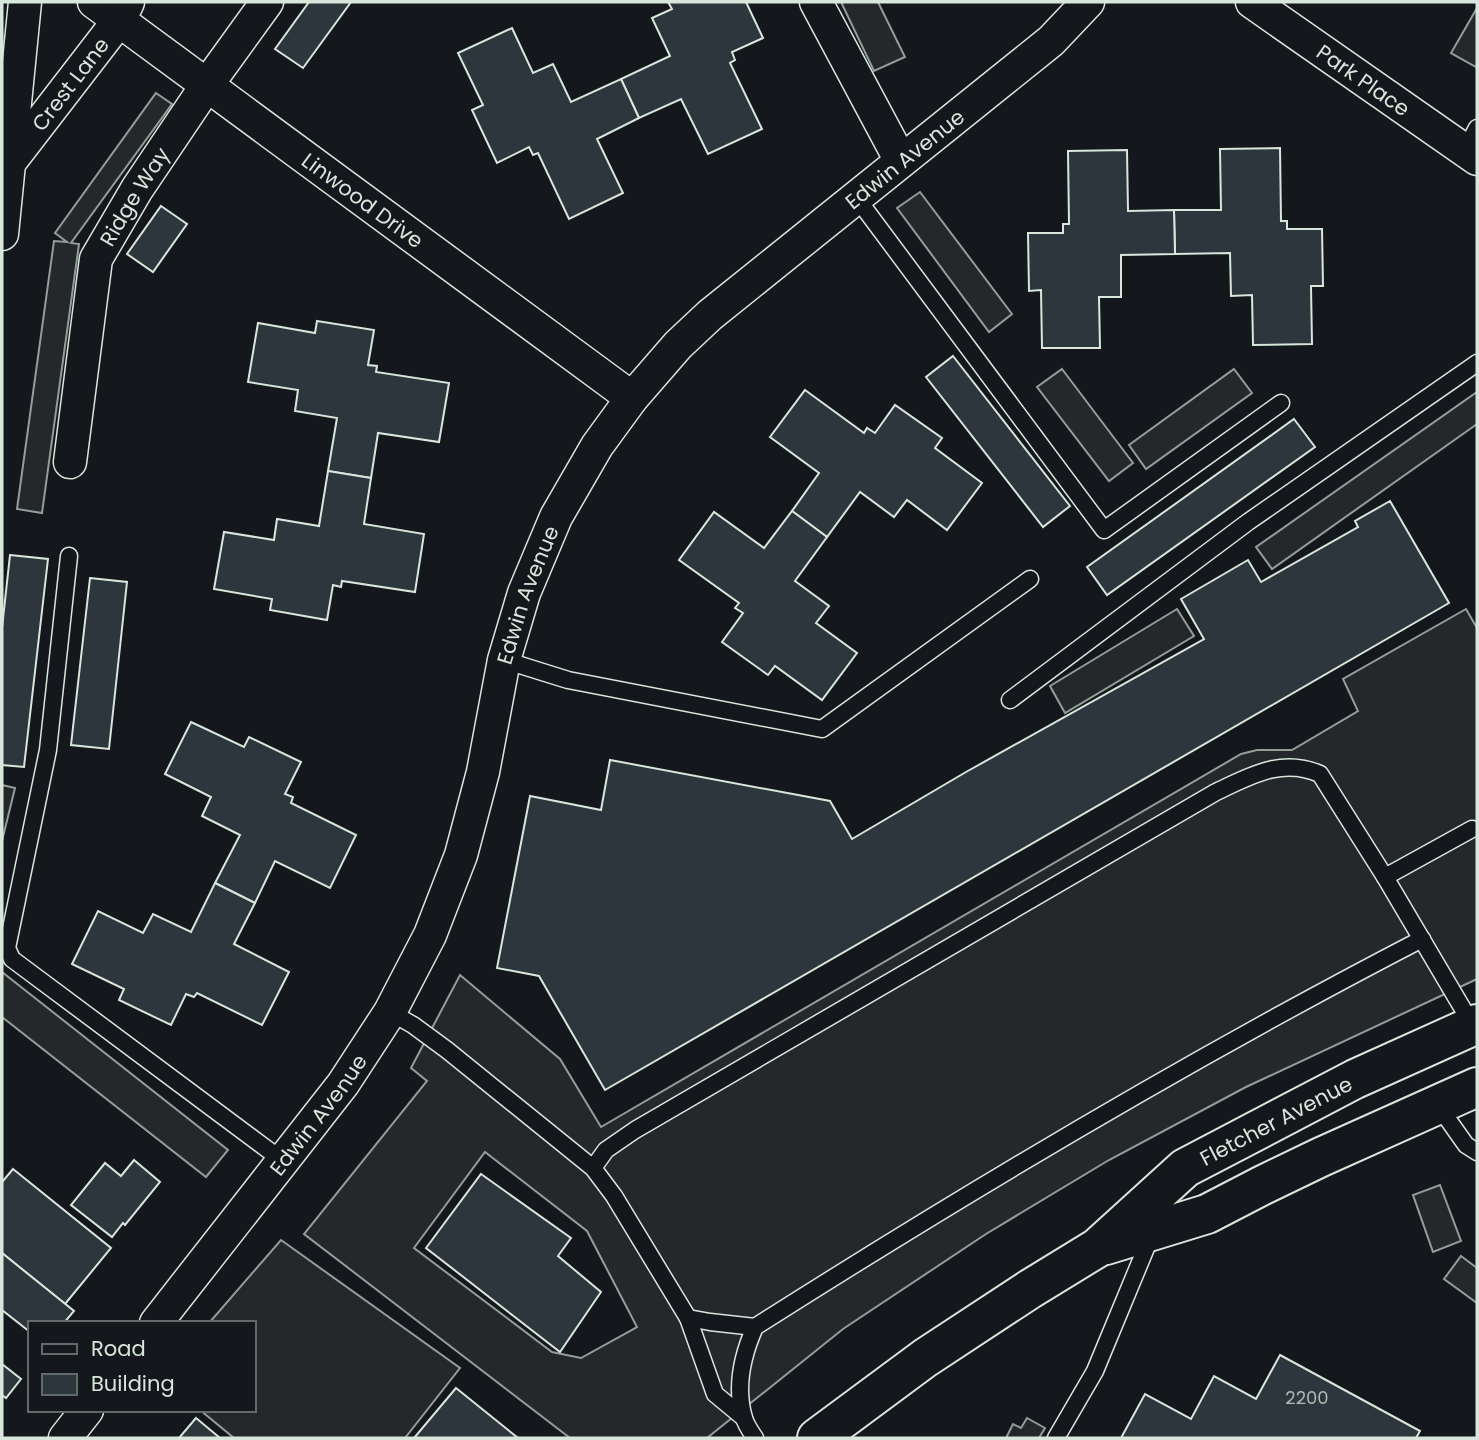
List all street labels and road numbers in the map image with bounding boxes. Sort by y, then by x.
street label: Crest Lane [25,31,115,137]
street label: Park Place [1311,37,1416,123]
street label: Edwin Avenue [839,102,970,216]
street label: Ridge Way [92,141,176,251]
street label: Linwood Drive [296,146,430,254]
street label: Edwin Avenue [489,521,565,668]
street label: Edwin Avenue [262,1048,373,1181]
street label: Fletcher Avenue [1195,1069,1357,1172]

